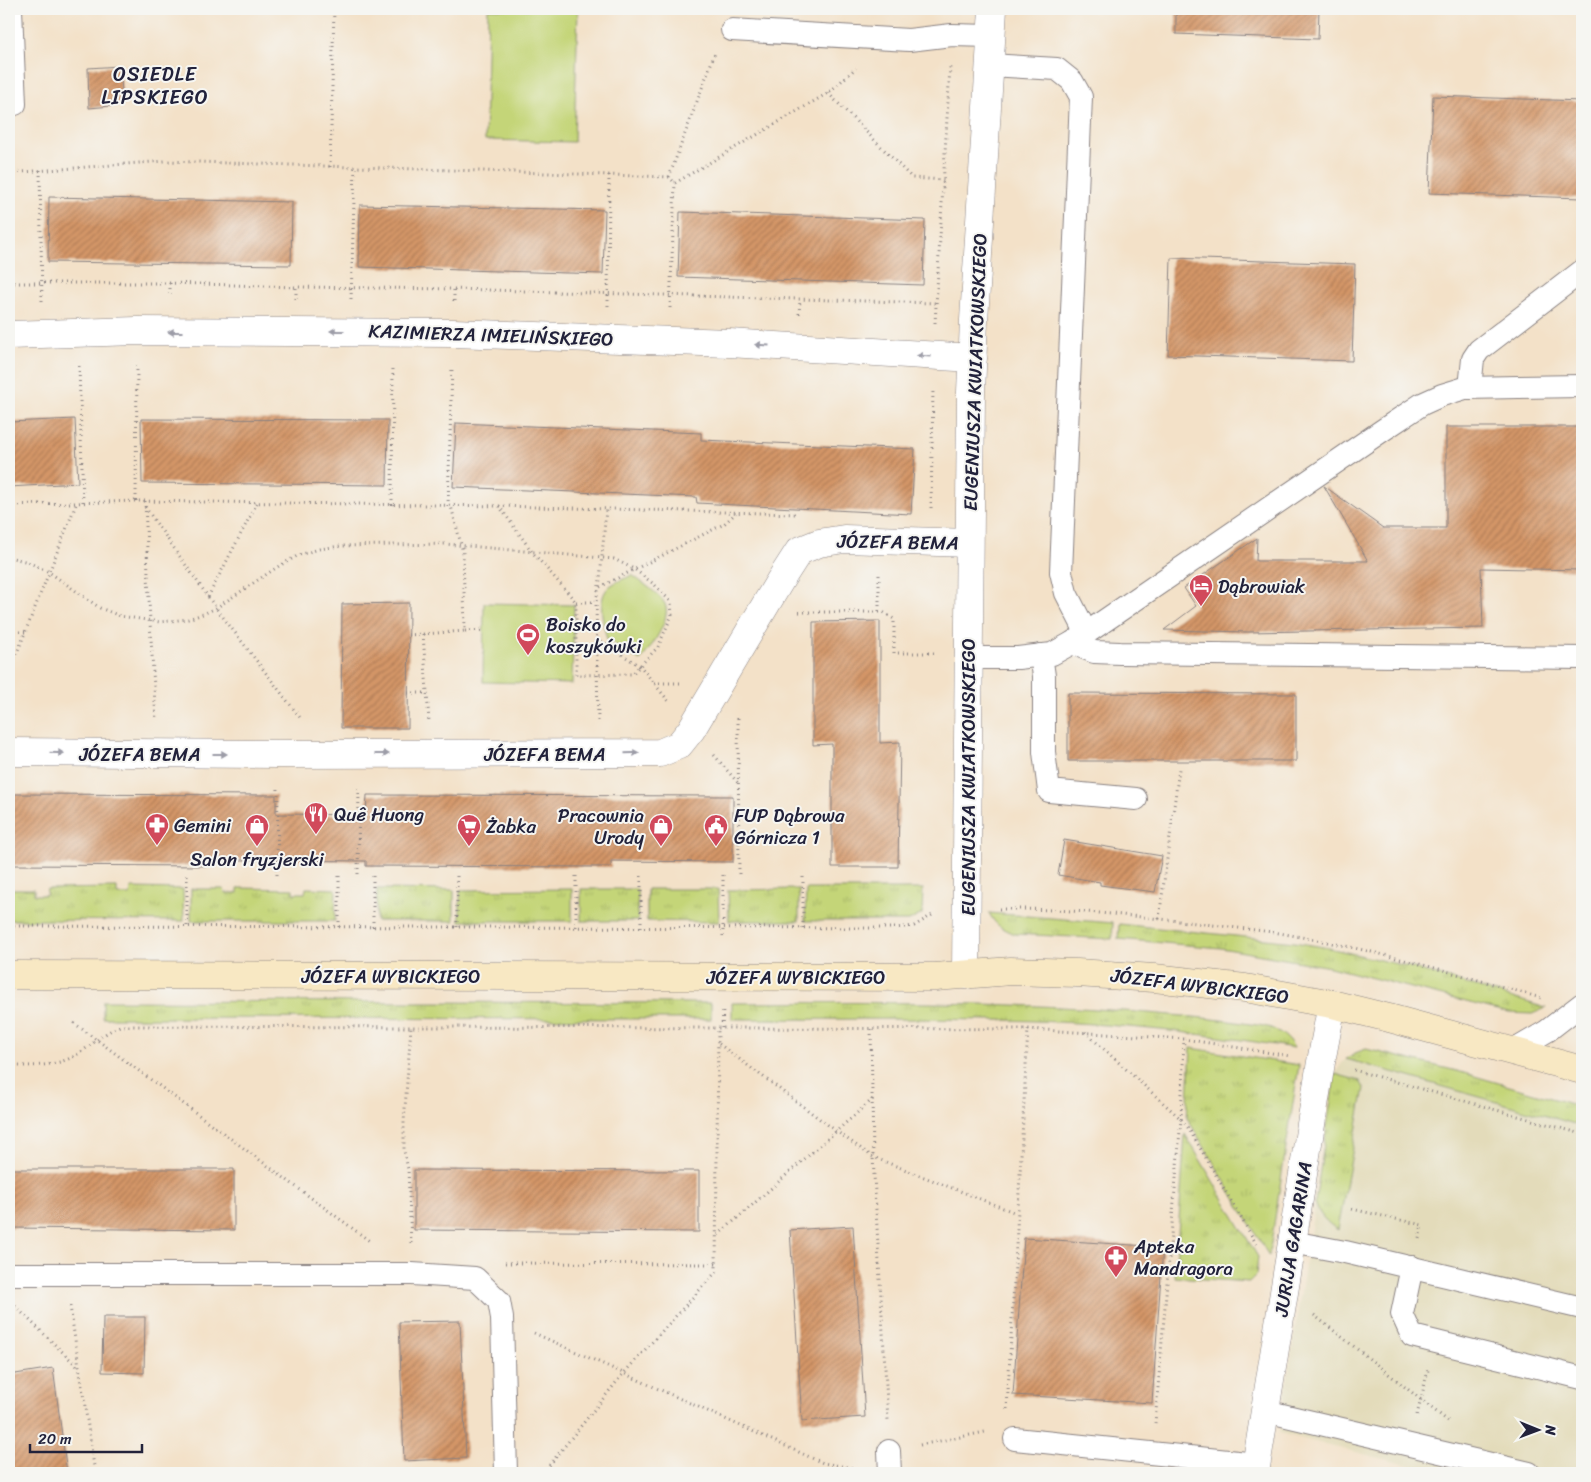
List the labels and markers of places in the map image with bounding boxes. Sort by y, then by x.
place label: Dąbrowiak [1218,570,1306,603]
hotel icon: Dąbrowiak [1188,573,1214,607]
place label: Boisko do koszykówki [546,608,642,663]
sports icon: Boisko do koszykówki [515,622,541,656]
place label: Quê Huong [334,798,424,831]
place label: Pracownia Urody [558,799,644,854]
place label: FUP Dąbrowa Górnicza 1 [734,799,845,854]
restaurant icon: Quê Huong [303,801,329,835]
place label: Gemini [174,809,232,842]
place label: Żabka [486,810,536,843]
pharmacy icon: Gemini [144,812,170,846]
shop icon: Salon fryzjerski [244,813,270,847]
supermarket icon: Żabka [456,813,482,847]
shop icon: Pracownia Urody [648,813,674,847]
public building icon: FUP Dąbrowa Górnicza 1 [703,813,729,847]
place label: Salon fryzjerski [190,843,325,876]
place label: Apteka Mandragora [1133,1230,1233,1285]
pharmacy icon: Apteka Mandragora [1103,1244,1129,1278]

